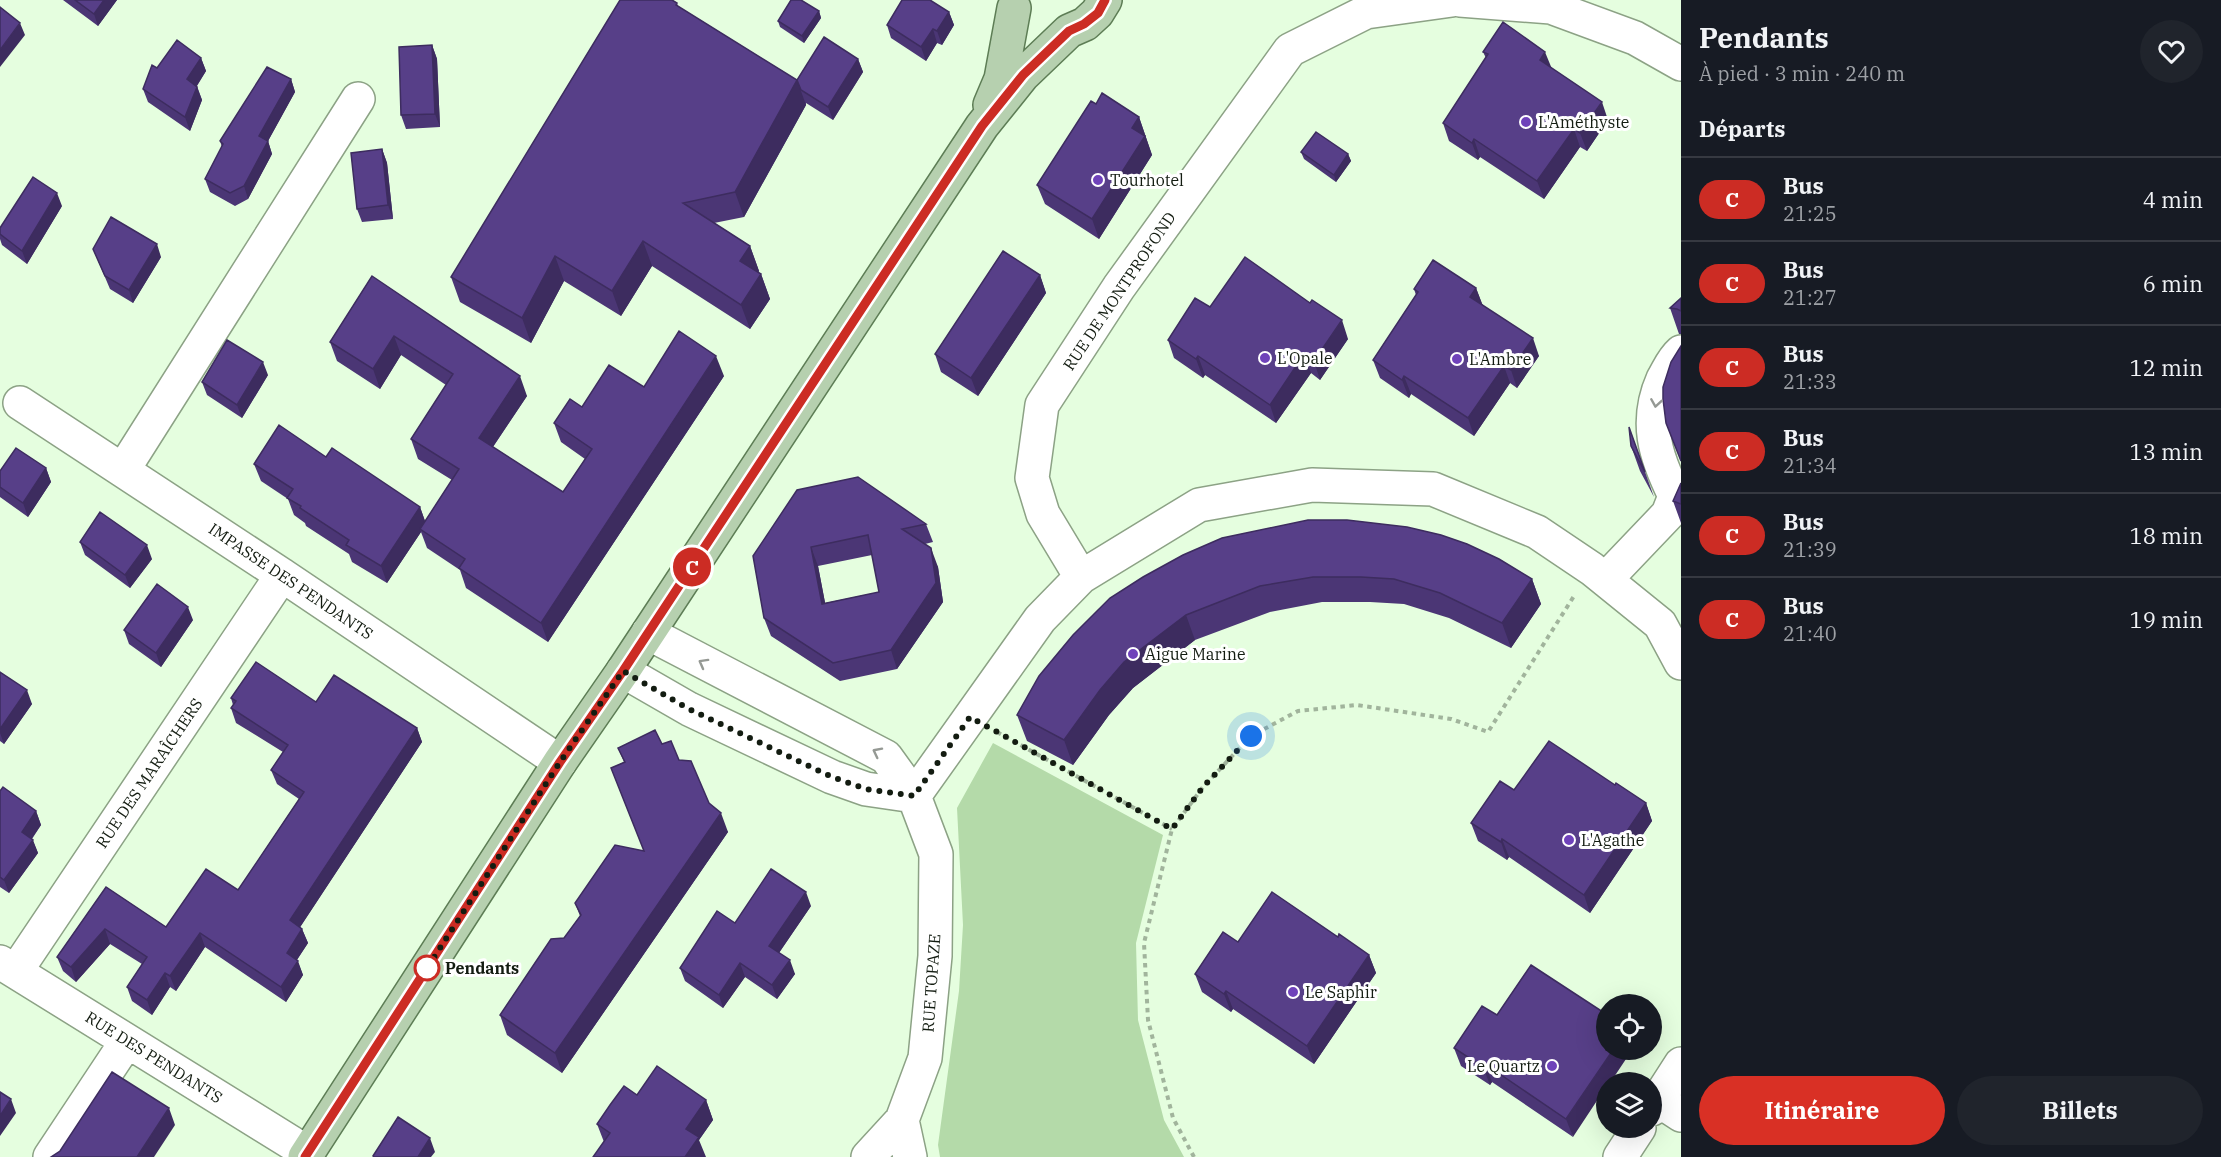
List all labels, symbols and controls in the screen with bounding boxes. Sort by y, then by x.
text: Pendants [1699,19,1829,56]
button: heart [2140,20,2203,83]
text: À pied · 3 min · 240 m [1699,60,1905,87]
place label: L'Améthyste [1538,112,1629,132]
text: Départs [1699,114,1785,143]
marker: L'Améthyste [1519,115,1533,129]
place label: Tourhotel [1110,170,1184,190]
text: Bus [1783,171,1824,200]
marker: Tourhotel [1091,173,1105,187]
text: C [1725,185,1739,213]
text: 4 min [2143,185,2203,214]
text: 21:25 [1783,200,1837,227]
street label: RUE DE MONTPROFOND [1058,208,1180,374]
text: Bus [1783,255,1824,284]
text: C [1725,269,1739,297]
text: 6 min [2143,269,2203,298]
text: 21:27 [1783,284,1837,311]
text: Bus [1783,339,1824,368]
place label: L'Opale [1277,348,1333,368]
place label: L'Ambre [1469,349,1531,369]
marker: L'Opale [1258,351,1272,365]
marker: L'Ambre [1450,352,1464,366]
text: C [1725,353,1739,381]
text: 12 min [2130,353,2203,382]
text: 21:33 [1783,368,1837,395]
one-way arrow [1650,399,1662,408]
text: Bus [1783,423,1824,452]
text: C [1725,437,1739,465]
text: 13 min [2130,437,2203,466]
text: 21:34 [1783,452,1837,479]
text: Bus [1783,507,1824,536]
street label: IMPASSE DES PENDANTS [205,519,377,643]
text: C [1725,521,1739,549]
text: 18 min [2130,521,2203,550]
text: 21:39 [1783,536,1837,563]
line badge: C [672,548,712,586]
text: C [685,553,699,581]
text: Bus [1783,591,1824,620]
text: C [1725,605,1739,633]
text: 19 min [2130,605,2203,634]
text: 21:40 [1783,620,1837,647]
place label: Aigue Marine [1145,644,1246,664]
marker: Aigue Marine [1126,647,1140,661]
one-way arrow [699,659,710,670]
street label: RUE DES MARAÎCHERS [91,694,207,852]
your location [1236,721,1266,751]
one-way arrow [873,748,883,759]
place label: L'Agathe [1581,830,1644,850]
marker: L'Agathe [1562,833,1576,847]
street label: RUE TOPAZE [918,933,944,1033]
marker: Pendants [414,955,440,981]
place label: Pendants [445,958,519,978]
place label: Le Saphir [1305,982,1377,1002]
marker: Le Saphir [1286,985,1300,999]
map controls [1596,994,1662,1138]
button: locate [1596,994,1662,1060]
street label: RUE DES PENDANTS [82,1007,226,1107]
place label: Le Quartz [1467,1056,1540,1076]
marker: Le Quartz [1545,1059,1559,1073]
button: layers [1596,1072,1662,1138]
button: Itinéraire [1699,1076,1945,1145]
button: Billets [1957,1076,2203,1145]

